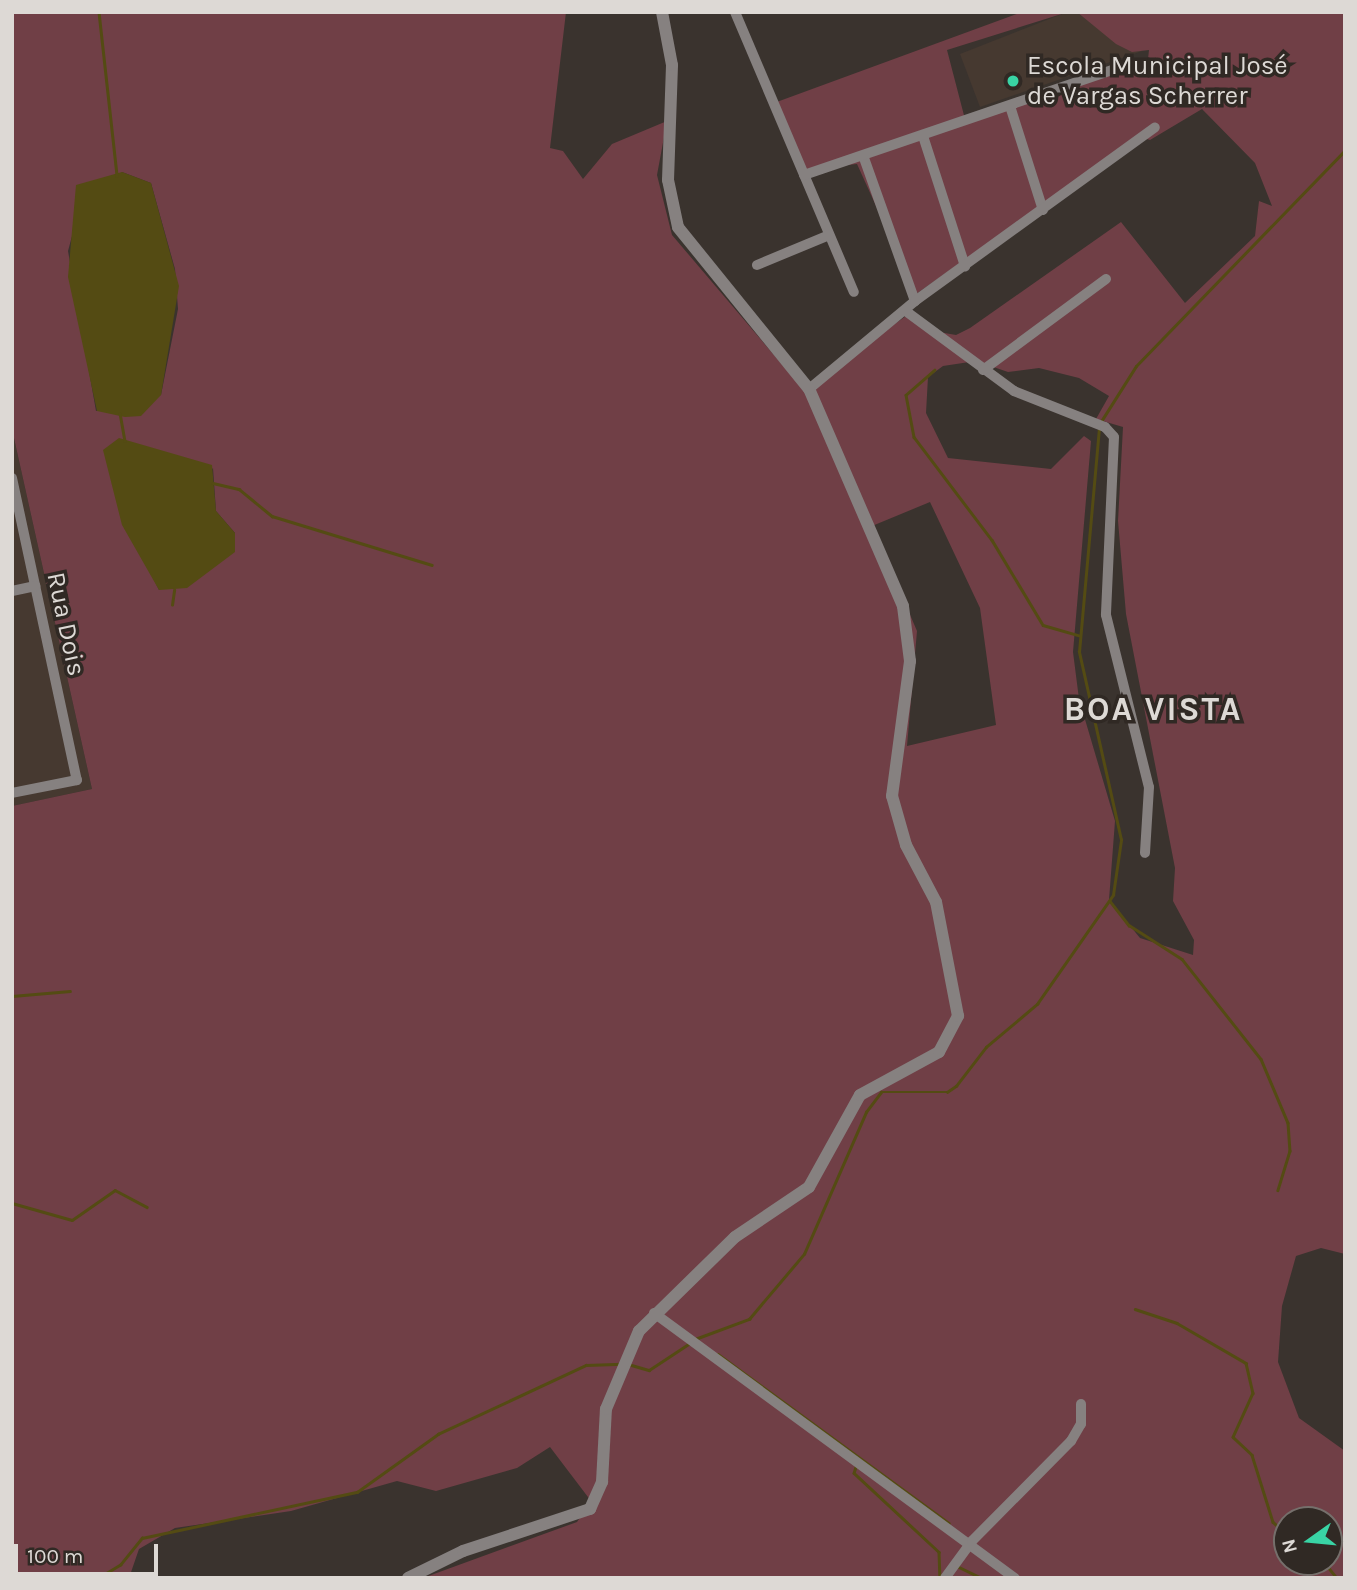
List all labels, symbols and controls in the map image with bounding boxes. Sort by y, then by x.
place label: Escola Municipal José de Vargas Scherrer [1027,50,1288,112]
marker: Escola Municipal José de Vargas Scherrer [1005,73,1021,89]
street label: Rua Dois [40,569,92,679]
district label: BOA VISTA [1065,690,1241,730]
north arrow [1273,1506,1343,1576]
scale bar [18,1530,161,1574]
text: N [1277,1536,1302,1555]
text: 100 m [27,1544,84,1568]

